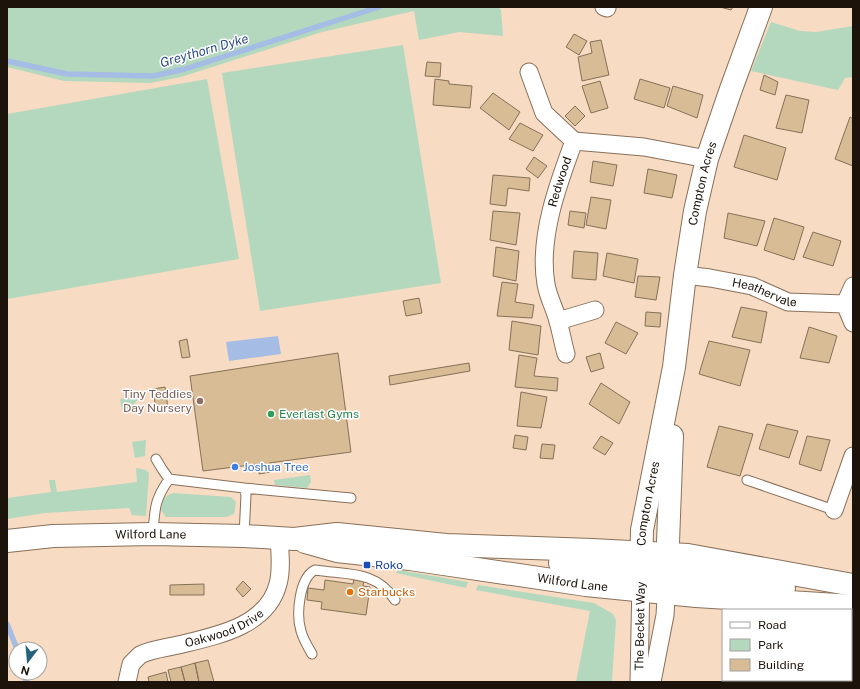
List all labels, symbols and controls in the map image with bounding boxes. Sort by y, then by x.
water label: Greythorn Dyke [158,31,250,70]
street label: Compton Acres [686,140,719,226]
street label: Redwood [545,155,575,208]
street label: Heathervale [731,275,797,309]
place label: Tiny Teddies Day Nursery [123,387,193,415]
marker: Tiny Teddies Day Nursery [195,396,205,406]
place label: Everlast Gyms [279,407,359,421]
marker: Everlast Gyms [266,409,276,419]
place label: Joshua Tree [243,460,309,474]
street label: Compton Acres [635,460,662,546]
marker: Joshua Tree [230,462,240,472]
street label: Wilford Lane [115,527,187,542]
place label: Roko [375,558,403,572]
marker: Roko [362,560,372,570]
street label: Wilford Lane [536,571,609,594]
street label: The Becket Way [632,581,648,671]
place label: Starbucks [358,585,415,599]
marker: Starbucks [345,587,355,597]
street label: Oakwood Drive [184,606,267,650]
legend [722,609,852,681]
text: Road [758,618,786,632]
text: Park [758,638,784,652]
north arrow [8,641,48,681]
text: Building [758,658,804,672]
text: N [19,664,31,678]

